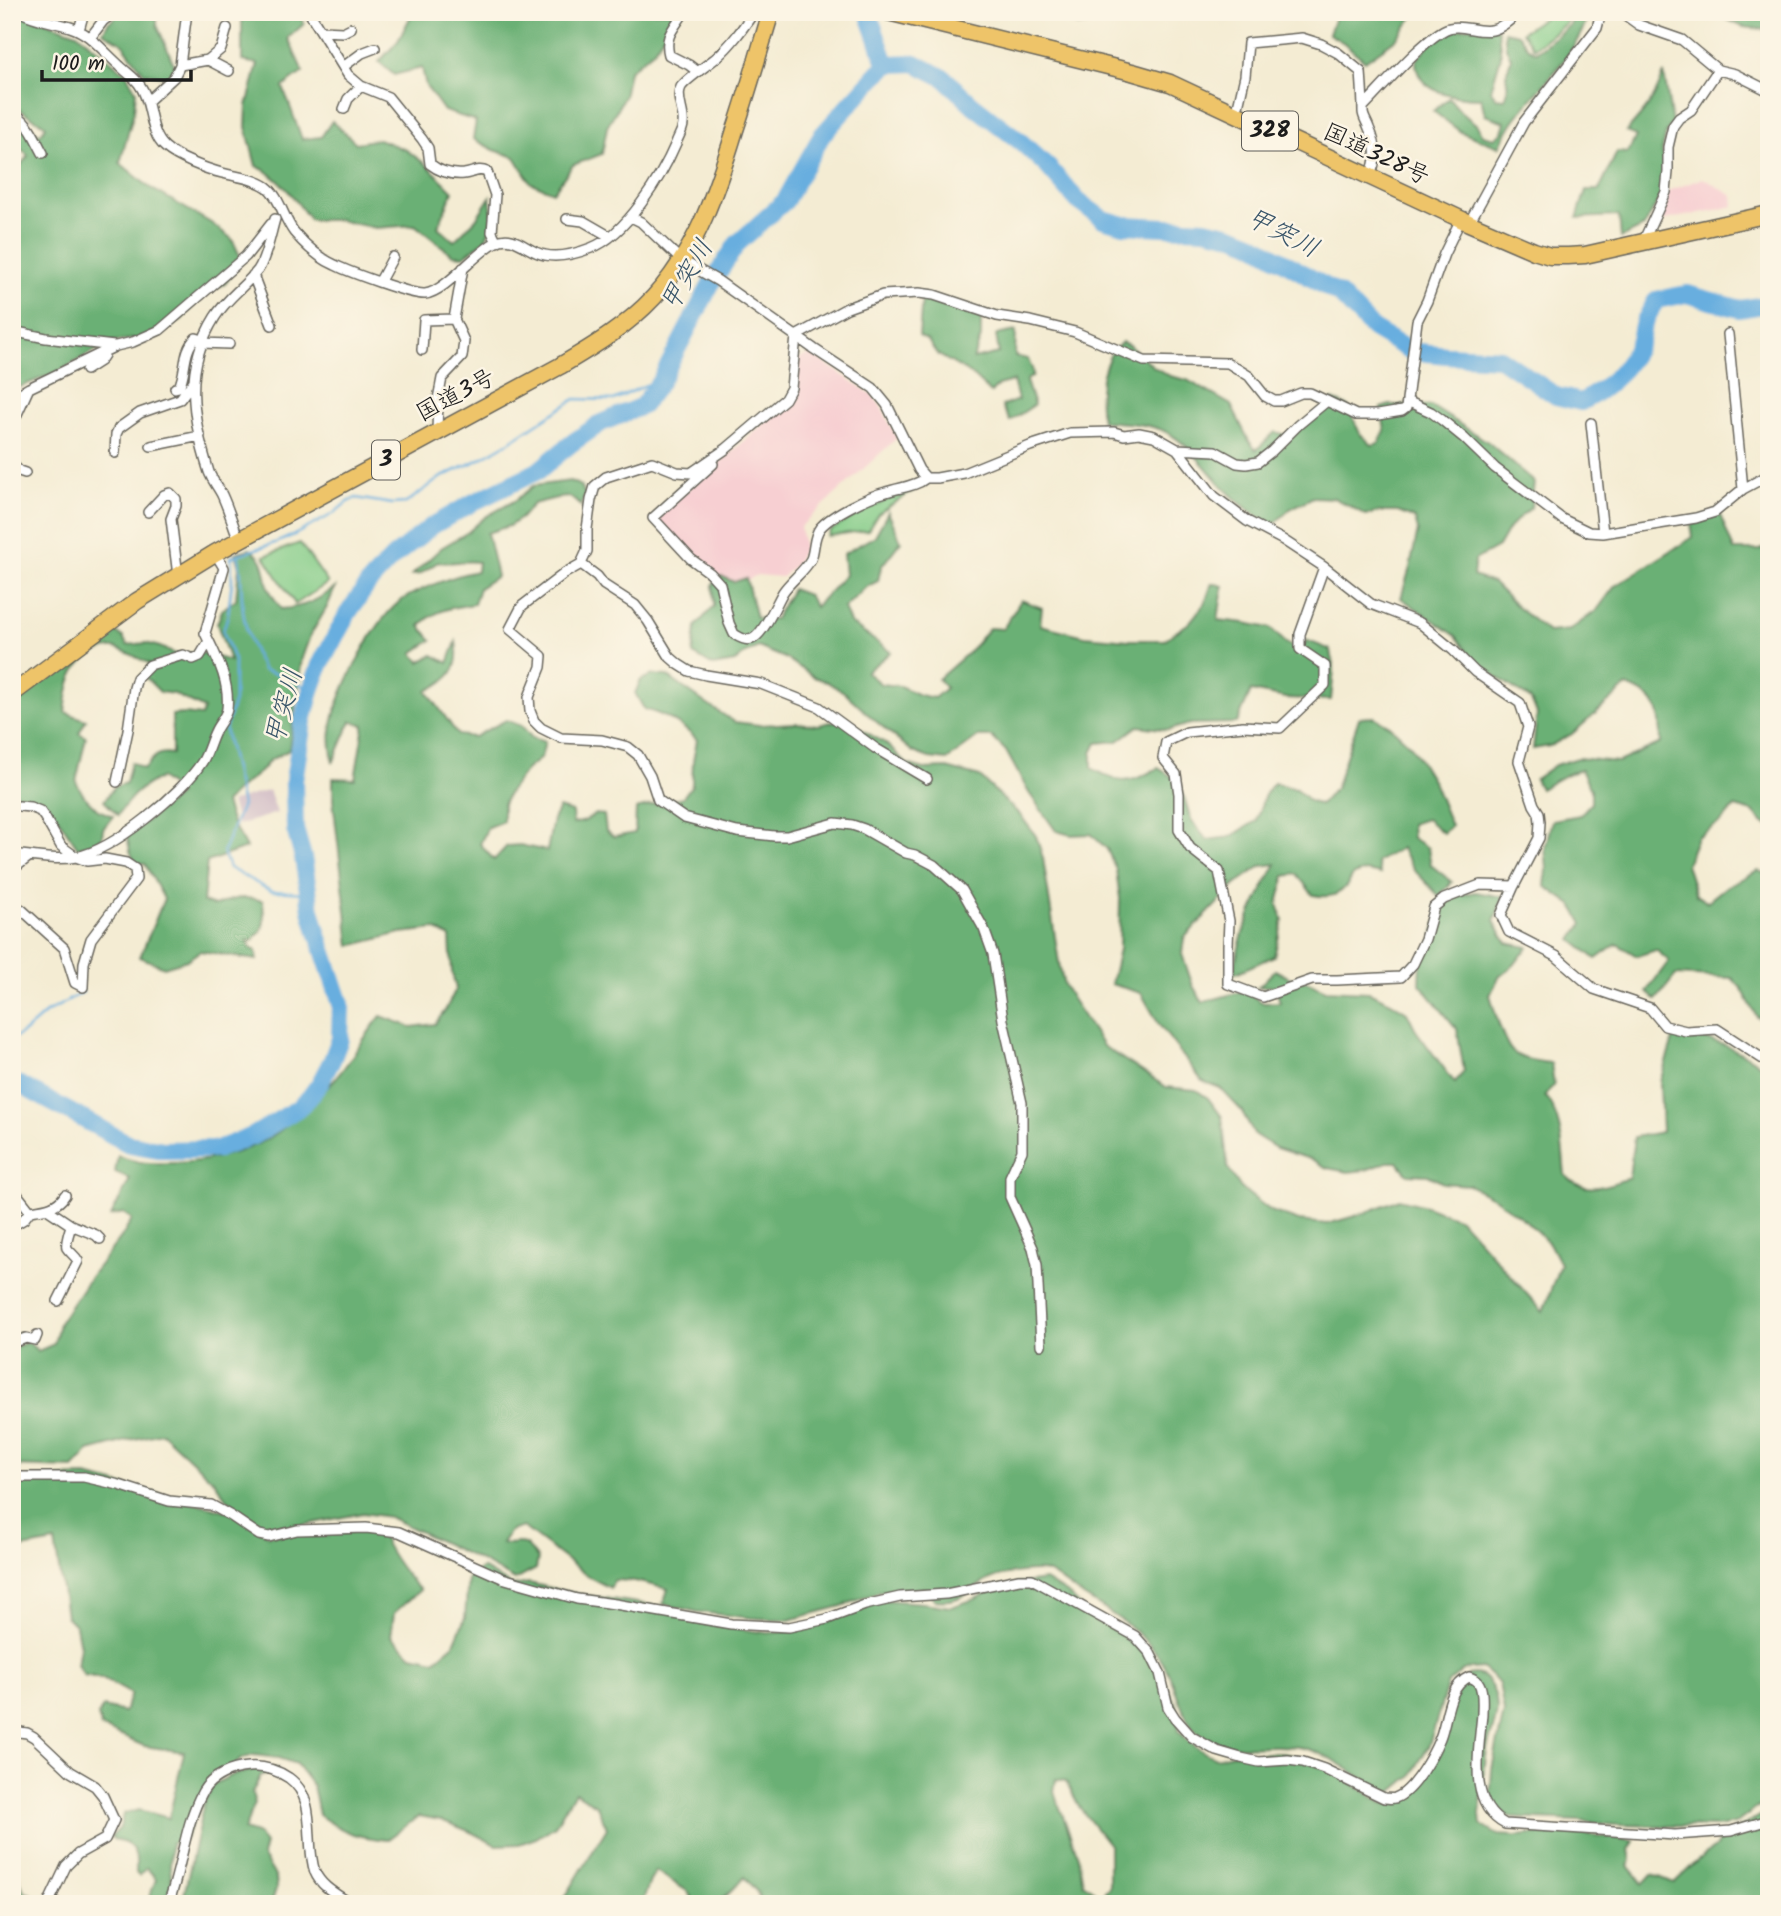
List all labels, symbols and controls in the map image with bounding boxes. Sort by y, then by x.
scale bar [42,38,191,82]
text: 100 m [52,48,105,81]
road number: 328 [1242,112,1298,150]
street label: 国道328号 [1316,113,1436,197]
water label: 甲突川 [1238,198,1326,270]
water label: 甲突川 [650,232,726,320]
street label: 国道3号 [409,359,503,433]
road number: 3 [372,440,400,480]
water label: 甲突川 [255,664,315,750]

